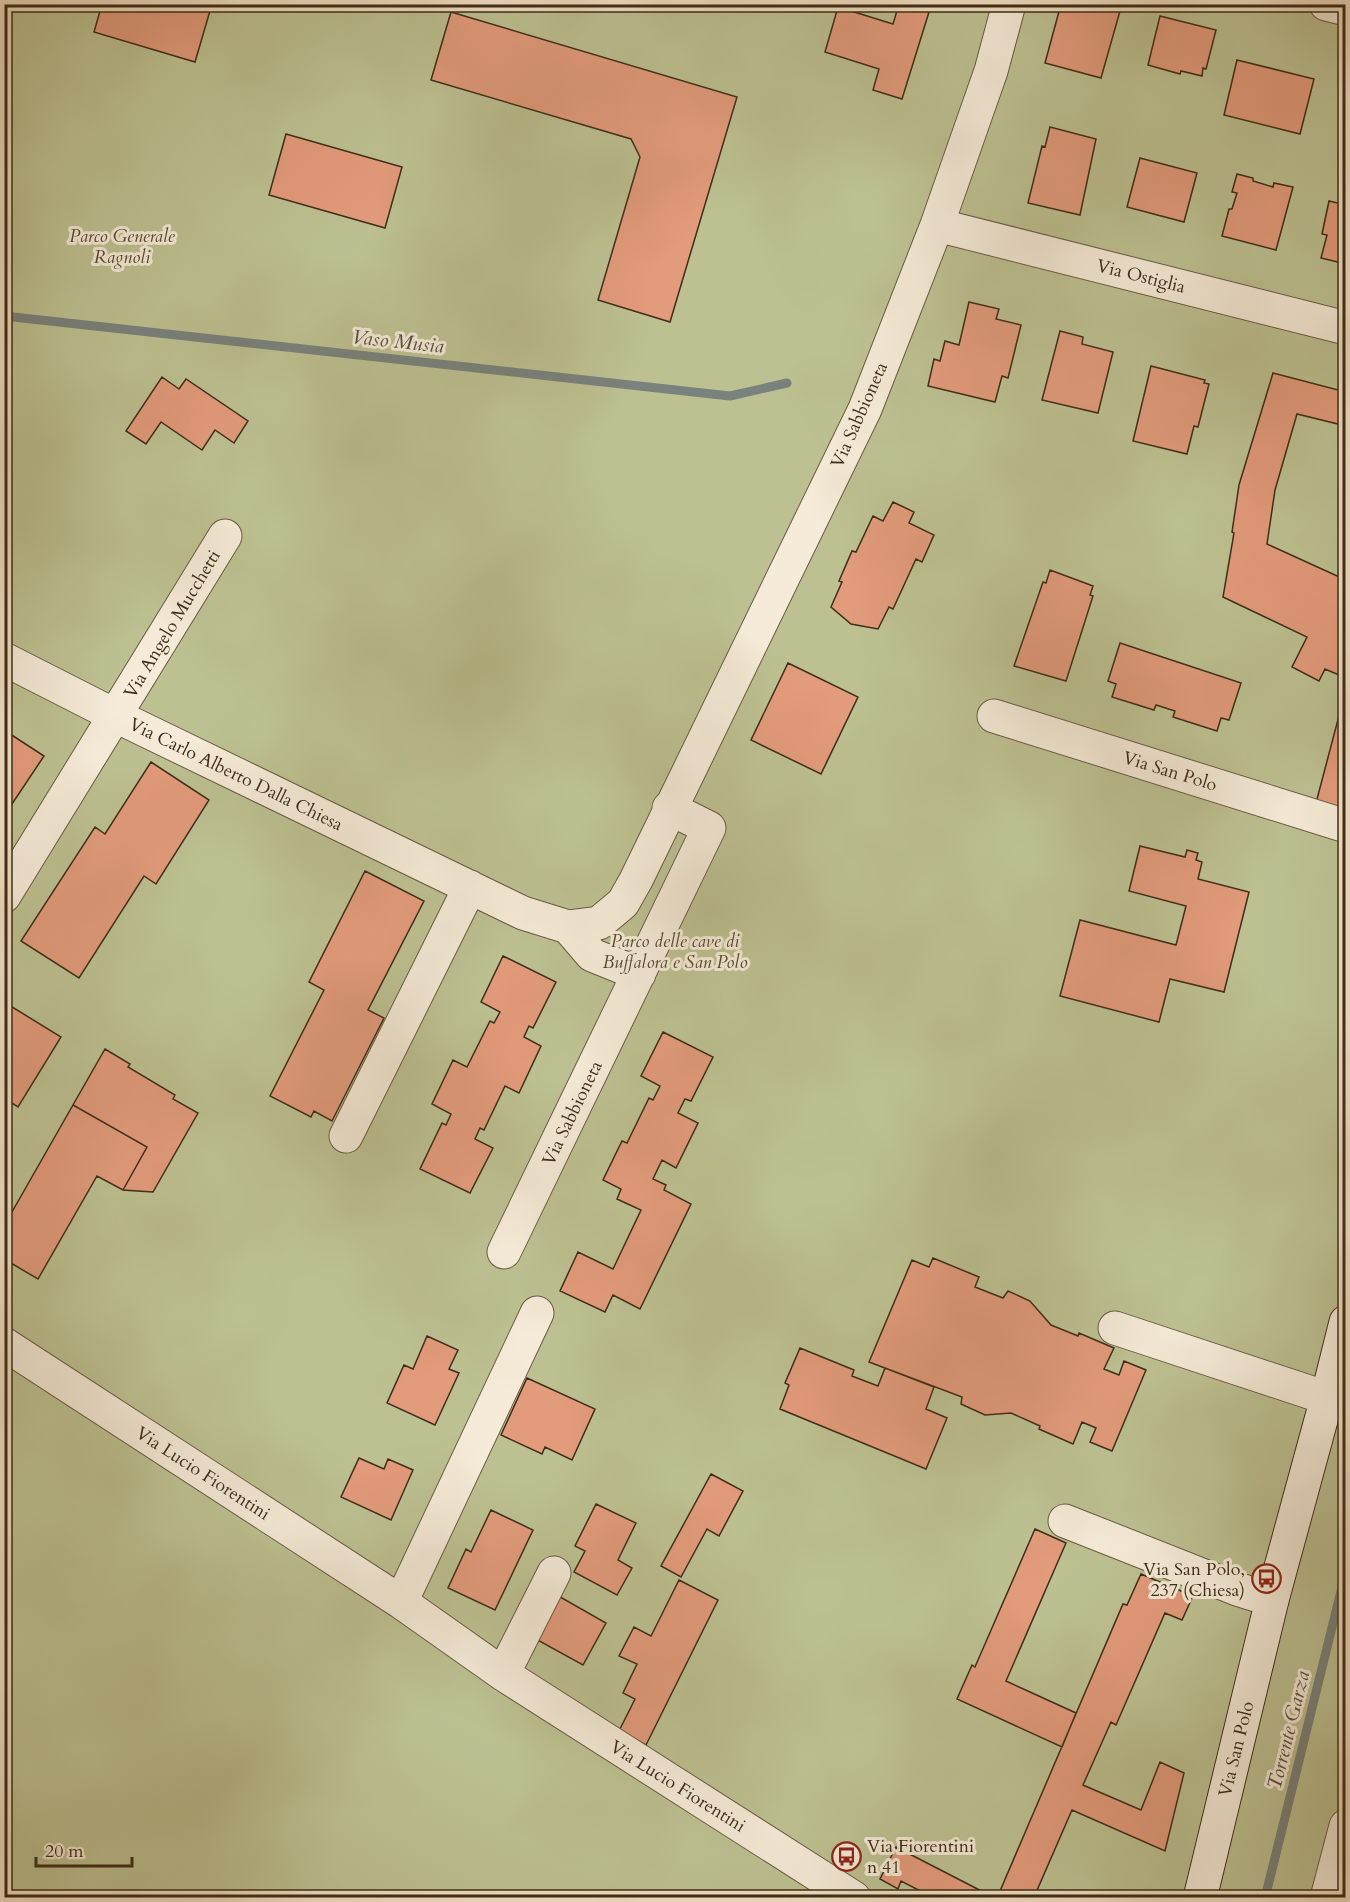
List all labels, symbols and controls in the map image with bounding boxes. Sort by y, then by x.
park label: Parco Generale Ragnoli [69,224,176,270]
street label: Via Ostiglia [1094,253,1188,300]
water label: Vaso Musia [351,323,445,360]
street label: Via Sabbioneta [825,358,894,472]
street label: Via Angelo Mucchetti [118,545,227,703]
street label: Via Carlo Alberto Dalla Chiesa [125,712,347,837]
street label: Via San Polo [1120,745,1220,798]
park label: Parco delle cave di Buffalora e San Polo [602,929,748,975]
street label: Via Sabbioneta [536,1056,609,1170]
street label: Via Lucio Fiorentini [131,1421,275,1526]
place label: Via San Polo, 237 (Chiesa) [1143,1557,1245,1603]
bus stop icon: Via San Polo, 237 (Chiesa) [1250,1563,1282,1595]
water label: Torrente Garza [1261,1668,1316,1792]
street label: Via San Polo [1213,1699,1260,1799]
street label: Via Lucio Fiorentini [605,1735,750,1838]
scale bar [36,1830,132,1868]
place label: Via Fiorentini n 41 [867,1834,974,1880]
text: 20 m [45,1839,84,1864]
bus stop icon: Via Fiorentini n 41 [830,1840,862,1872]

